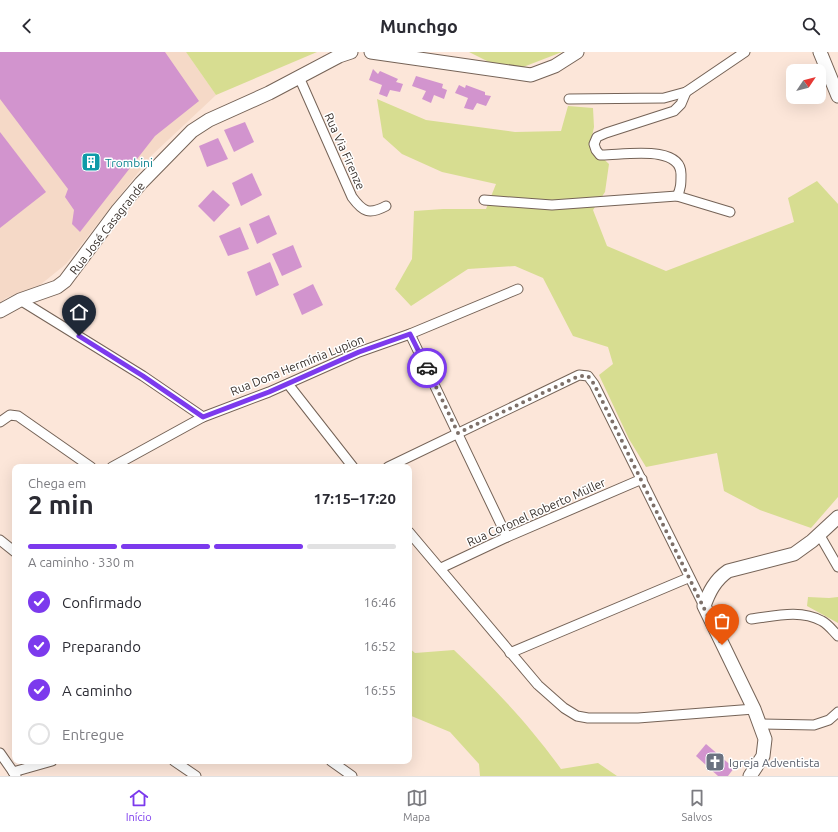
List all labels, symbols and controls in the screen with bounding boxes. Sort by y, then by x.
icon: back [16,15,38,37]
icon: search [800,15,822,37]
text: Munchgo [380,16,458,36]
north arrow [786,64,826,104]
map controls [786,64,826,104]
street label: Rua Via Firenze [322,111,368,191]
building icon: Trombini [80,151,102,173]
place label: Trombini [105,156,153,169]
street label: Rua José Casagrande [67,179,147,277]
pin [62,295,96,336]
icon: home [68,301,90,323]
street label: Rua Dona Hermínia Lupion [228,332,366,398]
courier [407,348,447,388]
icon: car [416,357,438,379]
street label: Rua Coronel Roberto Müller [465,475,608,549]
text: Chega em [28,476,86,490]
text: 2 min [28,490,94,519]
text: 17:15–17:20 [313,490,396,507]
text: A caminho · 330 m [28,555,134,569]
icon: check [28,591,50,613]
text: Confirmado [62,594,142,611]
text: 16:46 [363,595,396,609]
pin [705,604,739,645]
icon: bag [711,610,733,632]
icon: check [28,635,50,657]
text: Preparando [62,638,141,655]
text: 16:52 [363,639,396,653]
icon: check [28,679,50,701]
text: A caminho [62,682,132,699]
text: 16:55 [363,683,396,697]
text: Entregue [62,726,124,743]
church icon: Igreja Adventista [704,751,726,773]
place label: Igreja Adventista [729,756,820,769]
tab: Início [126,787,152,823]
tab: Mapa [403,787,430,823]
tab: Salvos [681,787,712,823]

